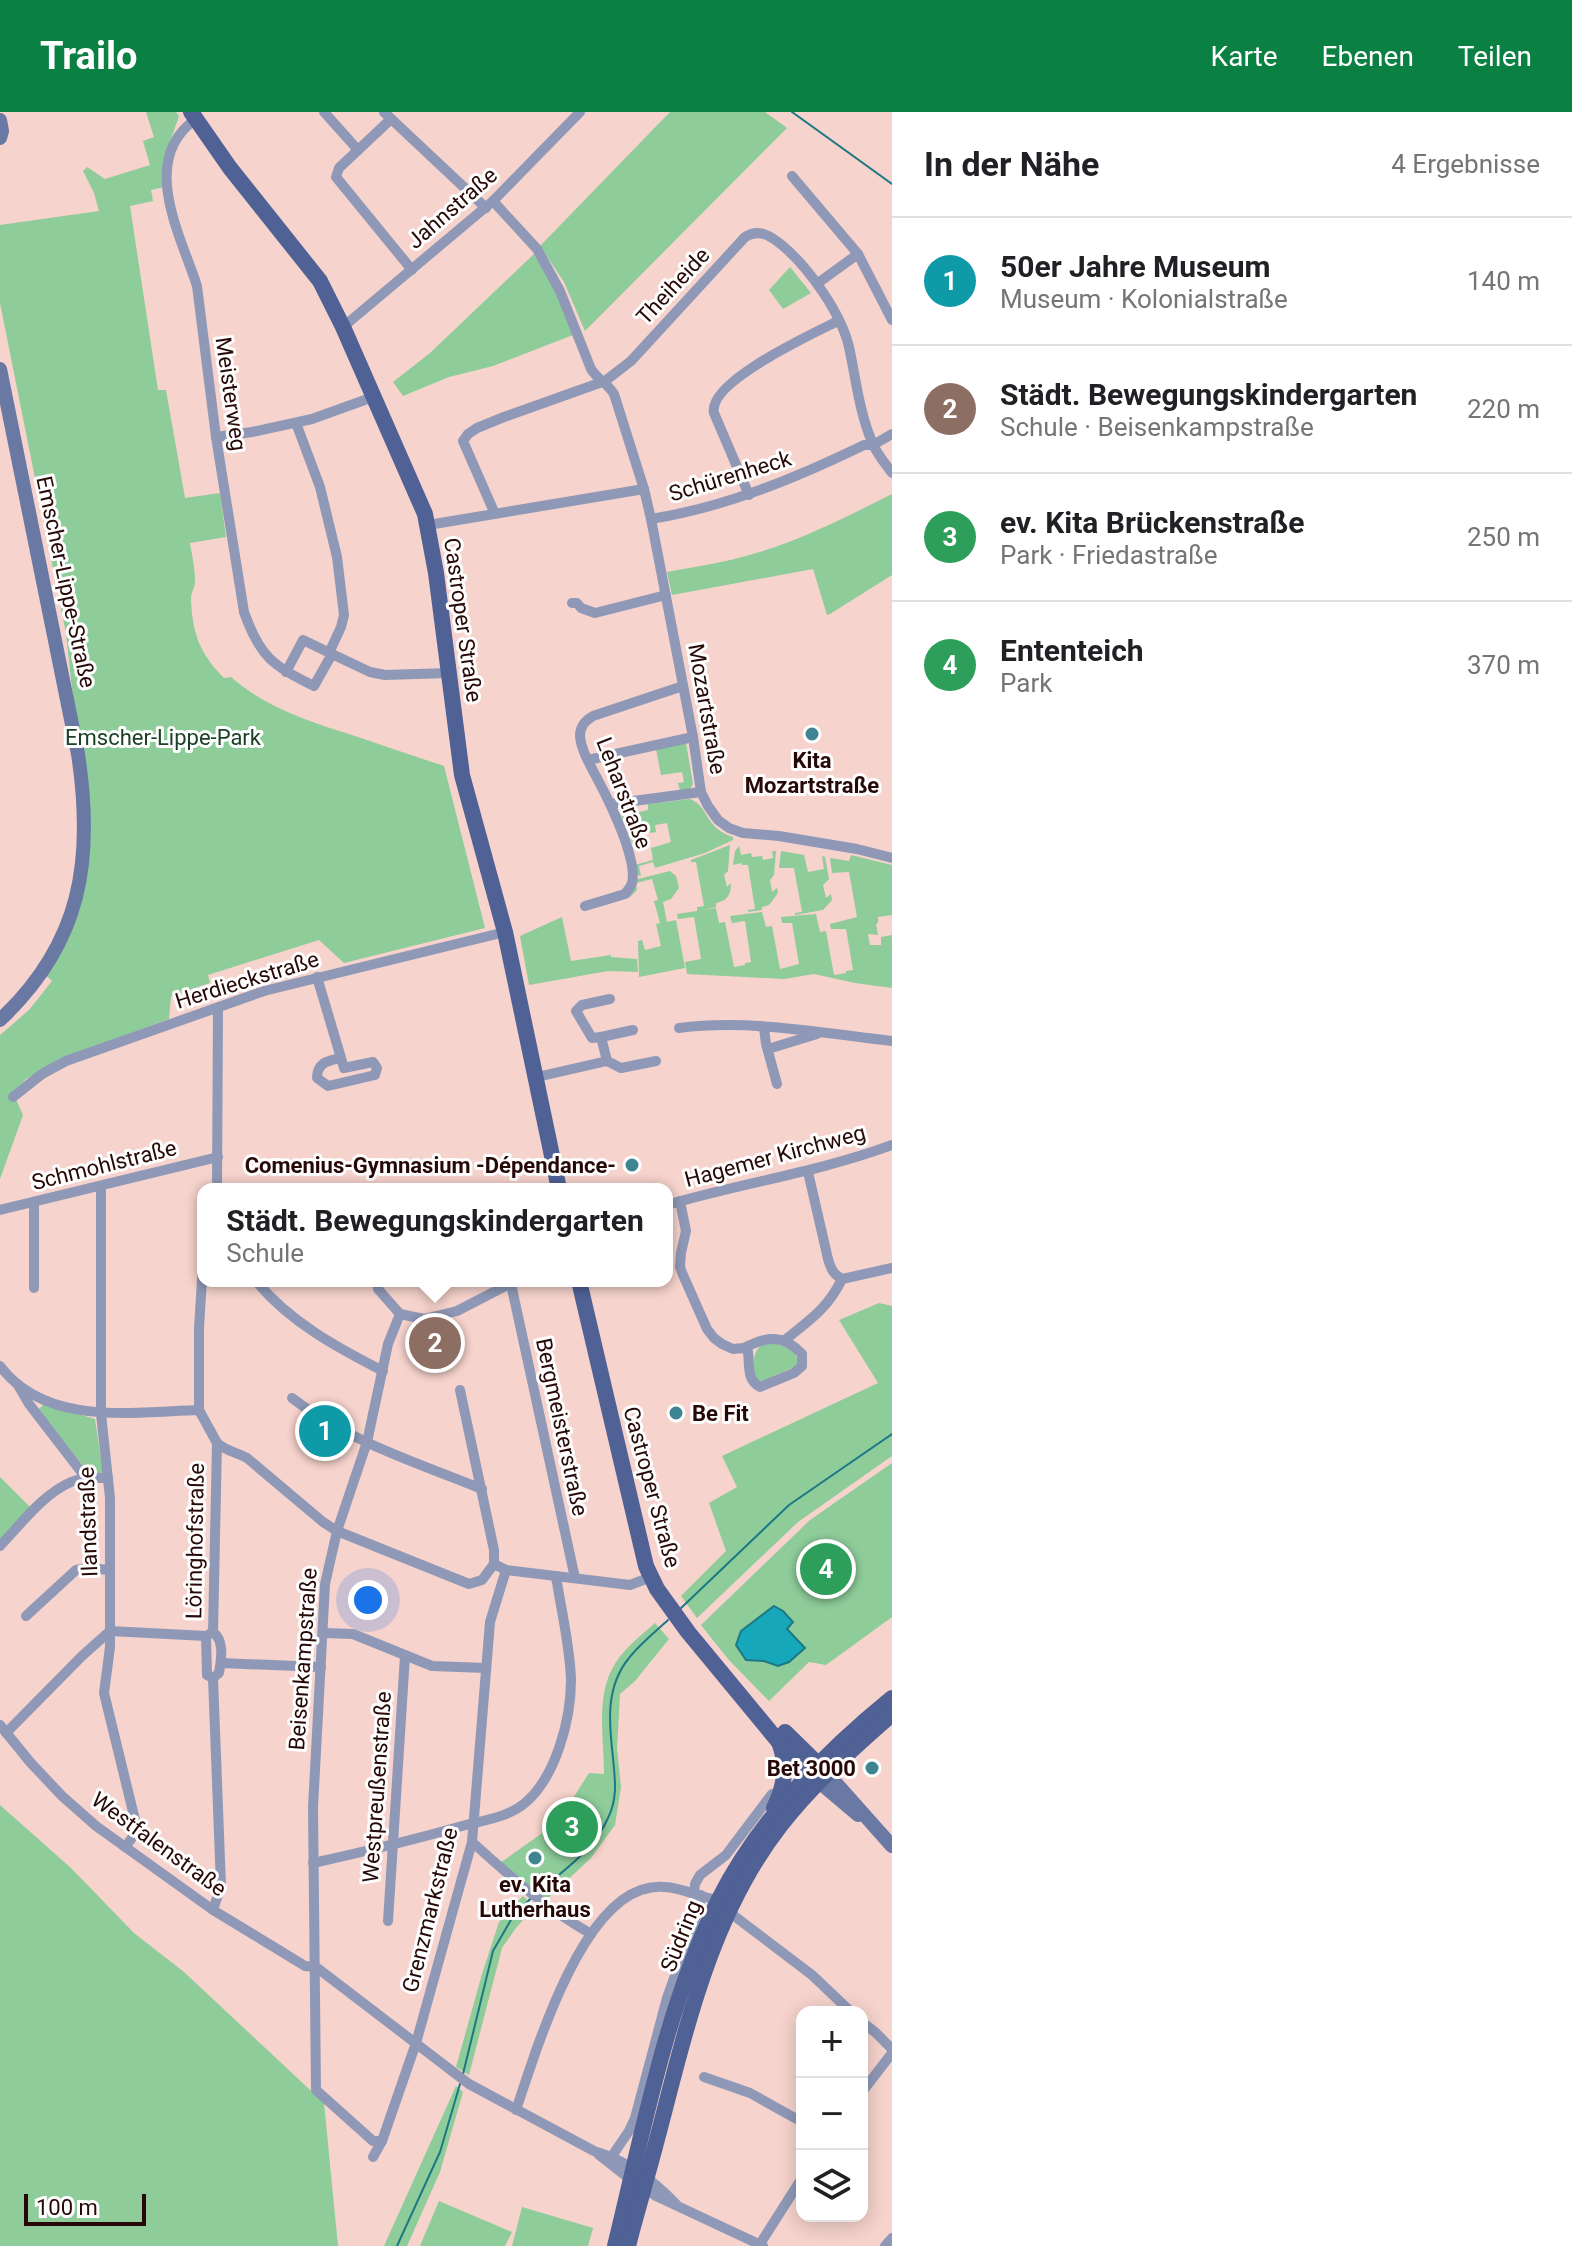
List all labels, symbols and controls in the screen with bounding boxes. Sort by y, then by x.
text: Trailo [40,34,137,78]
text: Karte [1211,40,1278,73]
text: Ebenen [1322,40,1414,73]
text: Teilen [1458,40,1532,73]
text: In der Nähe [924,144,1099,184]
text: 4 Ergebnisse [1391,149,1540,179]
street label: Jahnstraße [402,162,502,254]
street label: Theiheide [631,243,715,329]
text: 50er Jahre Museum [1000,249,1271,284]
text: 1 [943,266,957,296]
text: 140 m [1467,266,1540,296]
text: Museum · Kolonialstraße [1000,284,1288,314]
street label: Meisterweg [211,335,251,453]
text: Städt. Bewegungskindergarten [1000,377,1417,412]
text: 2 [943,394,957,424]
text: 220 m [1467,394,1540,424]
text: Schule · Beisenkampstraße [1000,412,1314,442]
street label: Schürenheck [666,445,795,506]
street label: Emscher-Lippe-Straße [31,474,101,690]
text: ev. Kita Brückenstraße [1000,505,1304,540]
text: 3 [943,522,957,552]
text: 250 m [1467,522,1540,552]
street label: Castroper Straße [439,536,487,704]
text: Park · Friedastraße [1000,540,1217,570]
text: Ententeich [1000,633,1144,668]
street label: Mozartstraße [683,642,731,776]
text: 4 [943,650,957,680]
text: 370 m [1467,650,1540,680]
text: Park [1000,668,1052,698]
park label: Emscher-Lippe-Park [65,725,262,750]
marker: Kita Mozartstraße [803,725,821,743]
street label: Leharstraße [591,734,657,852]
place label: Kita Mozartstraße [745,748,879,798]
street label: Herdieckstraße [172,946,322,1014]
street label: Hagemer Kirchweg [682,1120,868,1192]
street label: Schmohlstraße [29,1135,179,1195]
place label: Comenius-Gymnasium -Dépendance- [245,1153,616,1178]
marker: Comenius-Gymnasium -Dépendance- [623,1156,641,1174]
popup [197,1183,673,1287]
text: Städt. Bewegungskindergarten [226,1203,644,1238]
text: Schule [226,1238,304,1268]
pin: 2 [409,1313,461,1373]
street label: Bergmeisterstraße [531,1336,593,1518]
pin: 1 [299,1401,351,1461]
place label: Be Fit [692,1401,749,1426]
street label: Castroper Straße [619,1404,685,1570]
marker: Be Fit [667,1404,685,1422]
street label: Löringhofstraße [181,1463,209,1619]
street label: Ilandstraße [74,1467,102,1577]
pin: 4 [800,1539,852,1599]
street label: Beisenkampstraße [284,1567,322,1751]
your location [348,1580,388,1620]
street label: Westpreußenstraße [358,1690,396,1884]
place label: Bet 3000 [767,1756,856,1781]
marker: Bet 3000 [863,1759,881,1777]
street label: Westfalenstraße [87,1787,231,1901]
pin: 3 [546,1797,598,1857]
street label: Grenzmarkstraße [397,1825,463,1995]
marker: ev. Kita Lutherhaus [526,1849,544,1867]
place label: ev. Kita Lutherhaus [479,1872,591,1922]
street label: Südring [655,1897,707,1975]
map controls [796,2006,868,2222]
button: + [796,2006,868,2078]
button: − [796,2078,868,2150]
button: layers [796,2150,868,2222]
scale bar [24,2190,146,2226]
text: 100 m [36,2195,98,2220]

